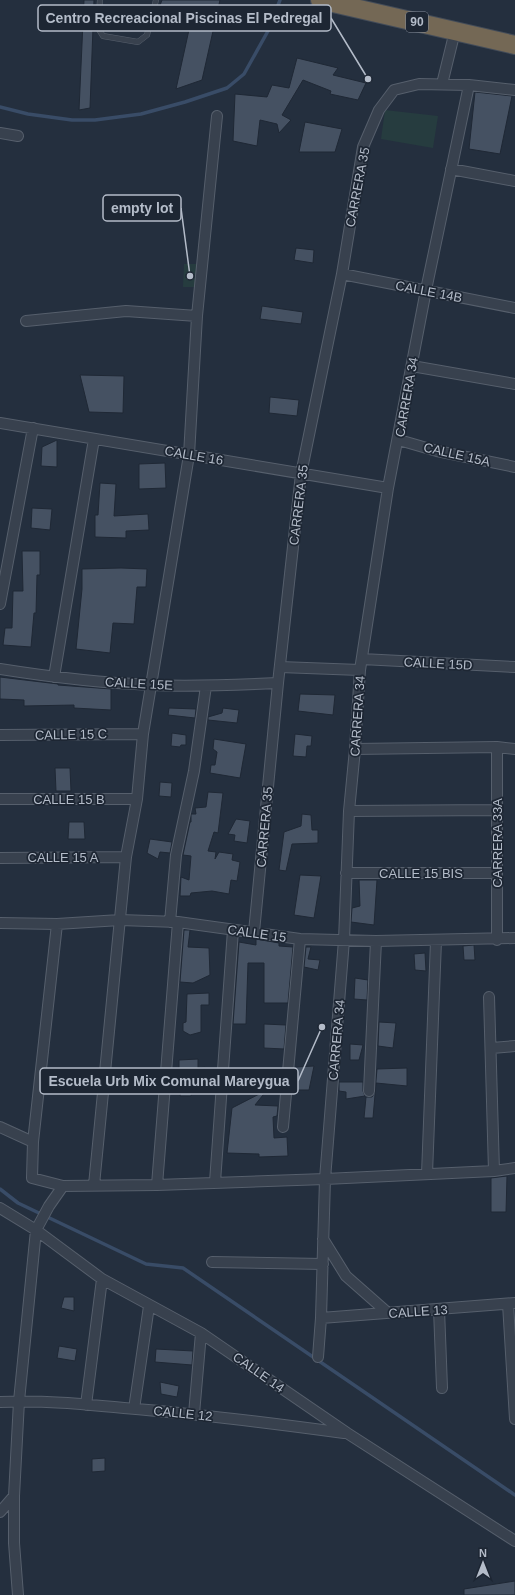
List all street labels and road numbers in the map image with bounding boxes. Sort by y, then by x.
road number: 90 [406,12,428,32]
street label: CARRERA 35 [342,146,373,228]
street label: CALLE 14B [394,278,464,305]
street label: CARRERA 34 [392,356,421,438]
street label: CALLE 15A [422,440,492,470]
street label: CALLE 16 [163,443,224,468]
street label: CARRERA 35 [286,464,311,546]
street label: CALLE 15D [403,654,473,673]
street label: CALLE 15E [105,674,174,693]
street label: CARRERA 34 [347,675,368,757]
street label: CALLE 15 C [35,726,107,743]
street label: CARRERA 35 [254,786,275,868]
street label: CALLE 15 B [33,792,105,807]
street label: CARRERA 33A [490,798,505,888]
street label: CALLE 15 A [28,850,99,865]
street label: CALLE 15 BIS [379,866,463,881]
street label: CALLE 15 [227,922,287,945]
street label: CARRERA 34 [326,999,347,1081]
street label: CALLE 13 [388,1302,448,1321]
street label: CALLE 14 [230,1349,287,1396]
street label: CALLE 12 [153,1403,213,1424]

